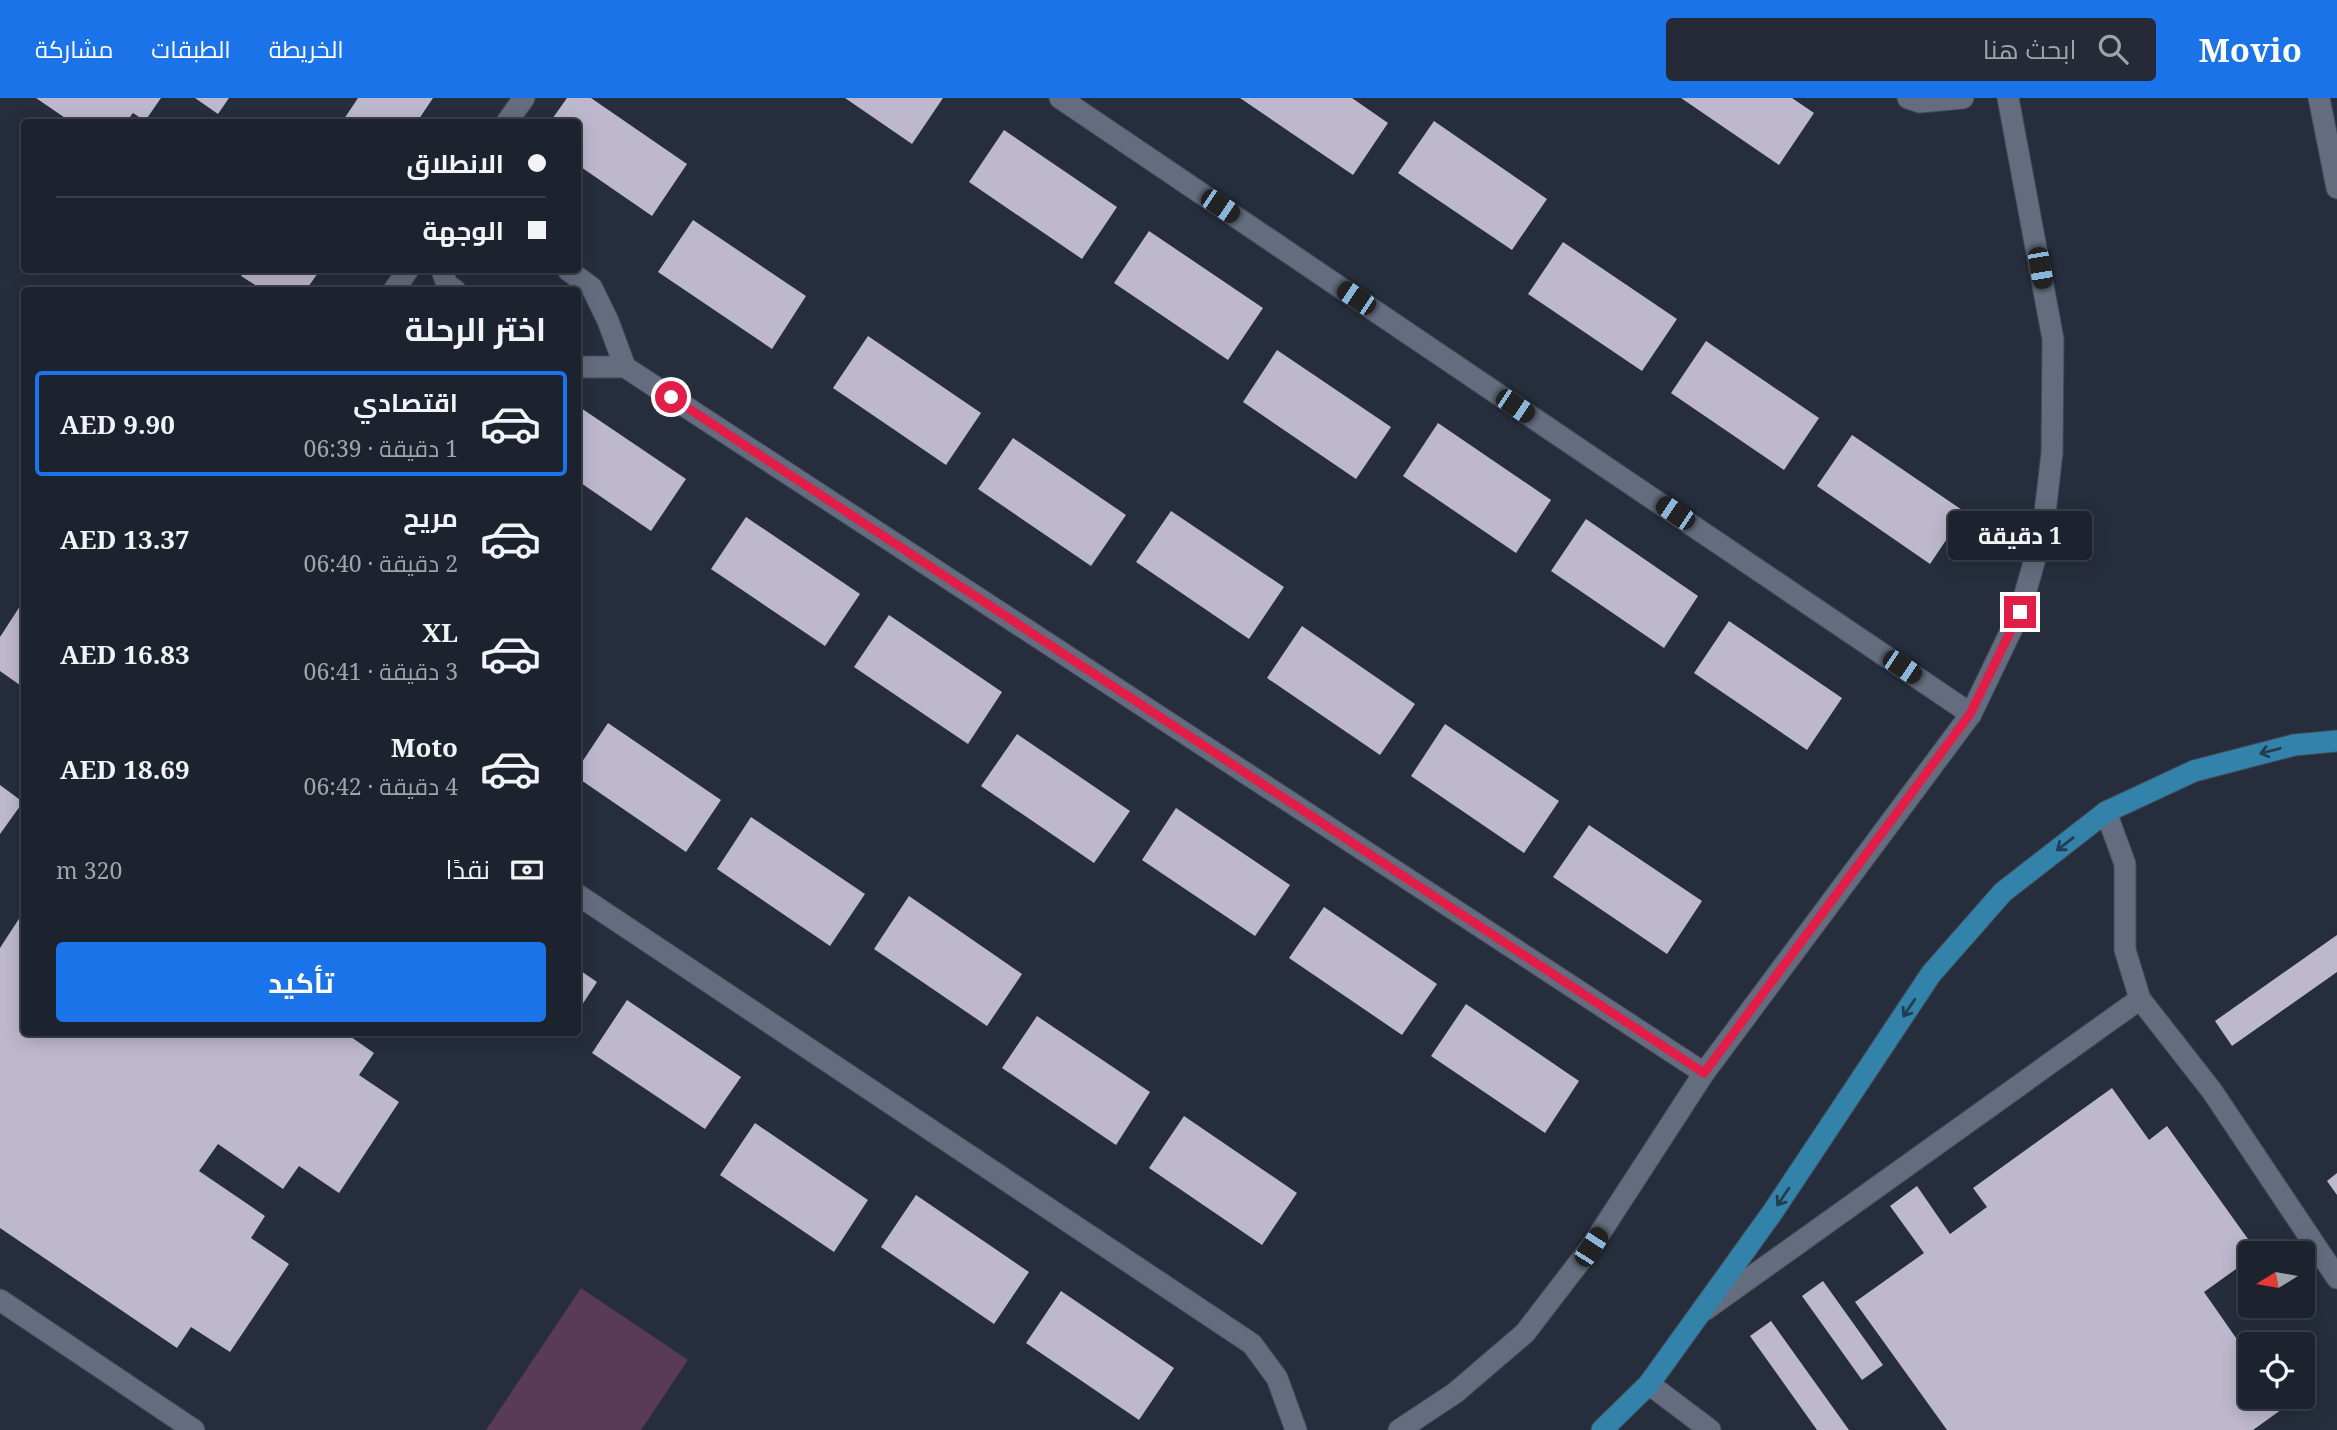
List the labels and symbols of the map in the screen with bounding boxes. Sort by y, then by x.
car [1197,186,1244,226]
car [2027,245,2054,291]
car [1333,278,1380,318]
route start [655,381,687,413]
car [1492,386,1539,426]
car [1652,493,1699,533]
callout: 1 دقيقة [1948,510,2092,560]
route end [2004,596,2036,628]
car [1879,647,1926,687]
one-way arrow [2259,745,2282,758]
one-way arrow [2056,837,2075,852]
one-way arrow [1902,997,1916,1017]
one-way arrow [1776,1187,1790,1206]
car [1571,1224,1612,1270]
north arrow [2238,1241,2315,1318]

